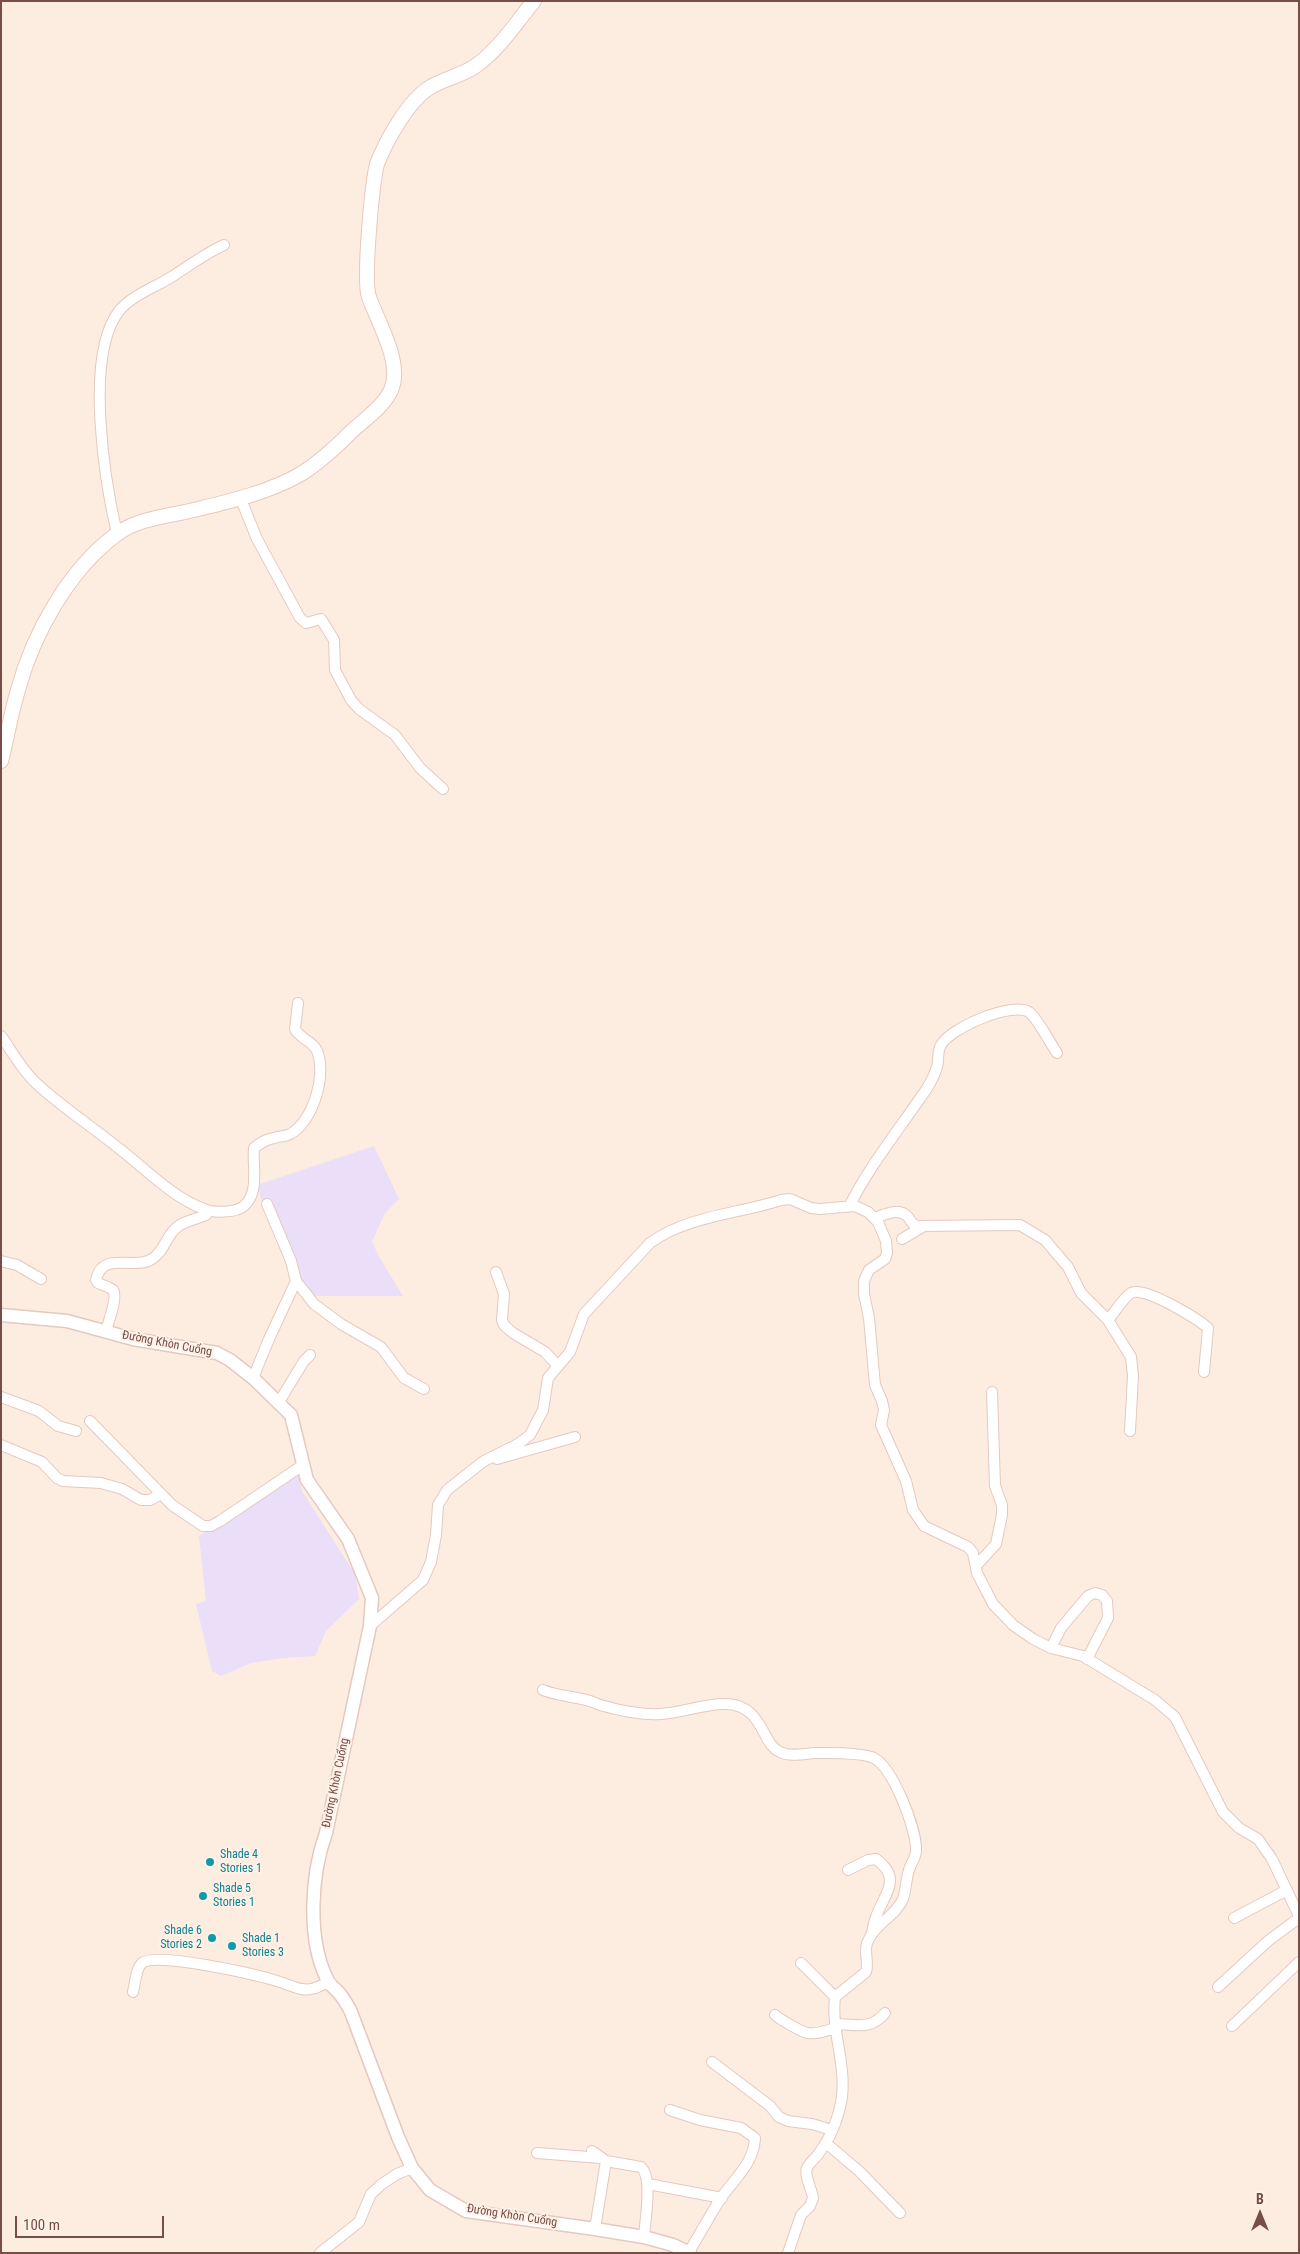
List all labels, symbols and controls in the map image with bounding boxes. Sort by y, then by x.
street label: Đường Khòn Cuổng [121,1328,213,1360]
street label: Đường Khòn Cuổng [319,1737,353,1829]
place label: Shade 4 Stories 1 [220,1848,262,1876]
marker: Shade 4 Stories 1 [204,1856,216,1868]
place label: Shade 5 Stories 1 [213,1882,255,1910]
marker: Shade 5 Stories 1 [197,1890,209,1902]
place label: Shade 6 Stories 2 [160,1924,202,1952]
marker: Shade 6 Stories 2 [206,1932,218,1944]
place label: Shade 1 Stories 3 [242,1932,284,1960]
marker: Shade 1 Stories 3 [226,1940,238,1952]
north arrow [1235,2189,1285,2239]
text: B [1256,2191,1264,2207]
street label: Đường Khòn Cuổng [466,2202,558,2230]
scale bar [18,2206,166,2238]
text: 100 m [23,2216,60,2234]

